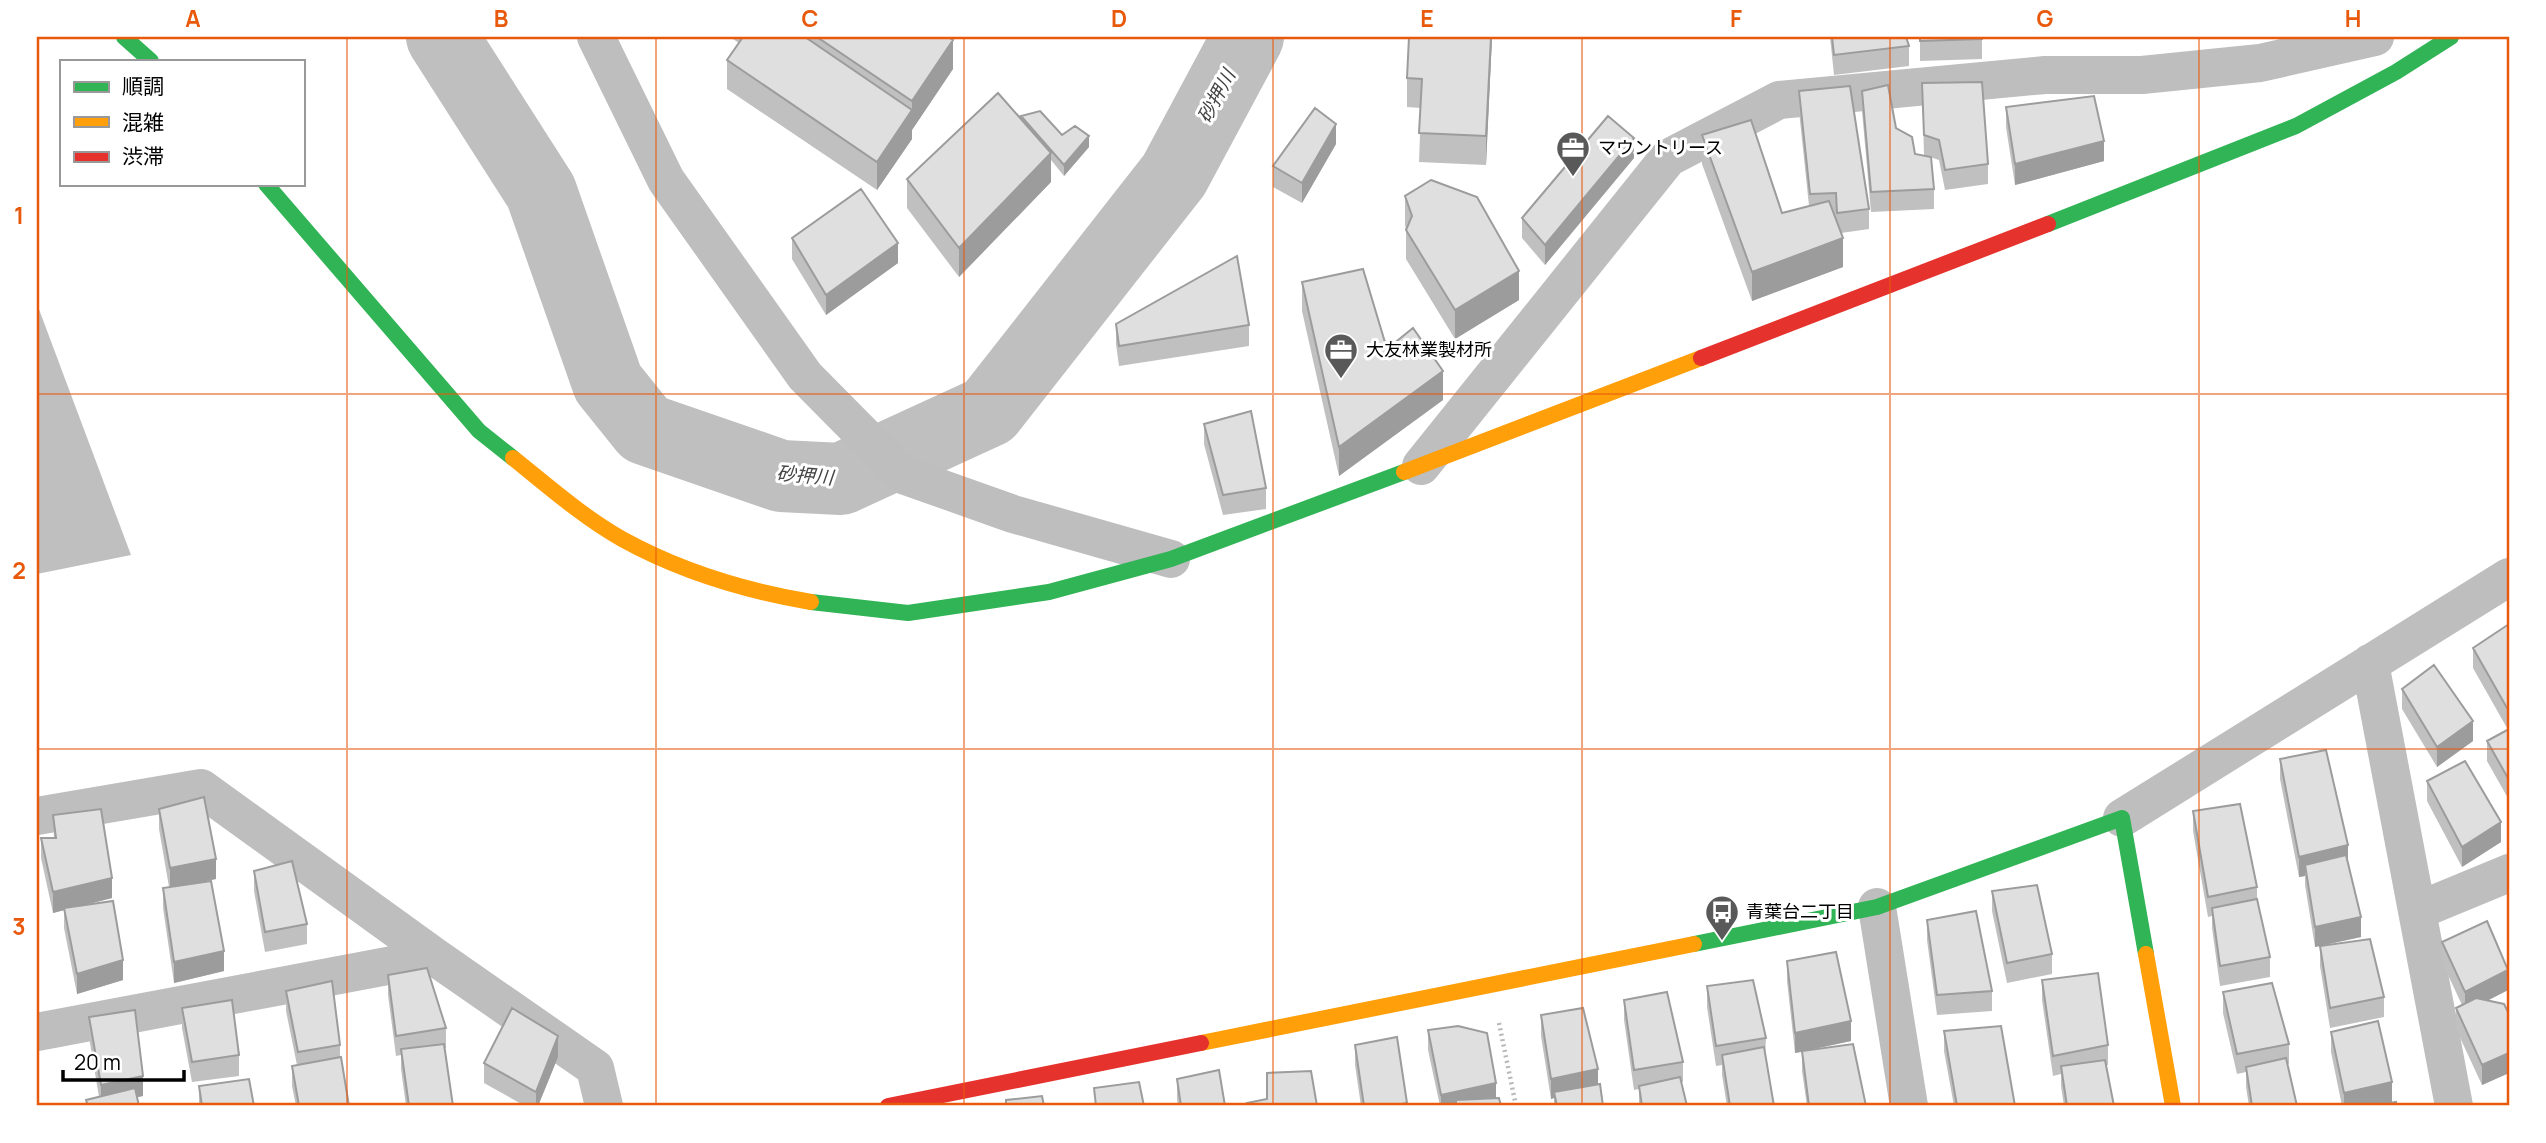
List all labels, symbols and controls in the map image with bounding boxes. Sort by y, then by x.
text: A [185,2,201,34]
text: B [494,2,508,34]
text: C [802,2,819,34]
text: D [1111,2,1127,34]
text: E [1420,2,1434,34]
text: F [1730,2,1742,34]
text: G [2037,2,2054,34]
text: H [2345,2,2361,34]
legend [60,60,304,186]
water label: 砂押川 [1191,63,1242,127]
text: 順調 [122,72,164,100]
text: 混雑 [122,108,164,136]
office icon: マウントリース [1554,129,1592,178]
place label: マウントリース [1598,135,1723,159]
text: 渋滞 [122,142,164,170]
text: 1 [14,199,24,231]
office icon: 大友林業製材所 [1322,331,1360,380]
place label: 大友林業製材所 [1366,337,1492,361]
water label: 砂押川 [775,460,837,491]
text: 2 [12,554,26,586]
bus stop icon: 青葉台二丁目 [1703,893,1741,942]
place label: 青葉台二丁目 [1746,899,1854,923]
text: 3 [12,910,26,942]
scale bar [63,1038,184,1082]
text: 20 m [74,1048,121,1076]

